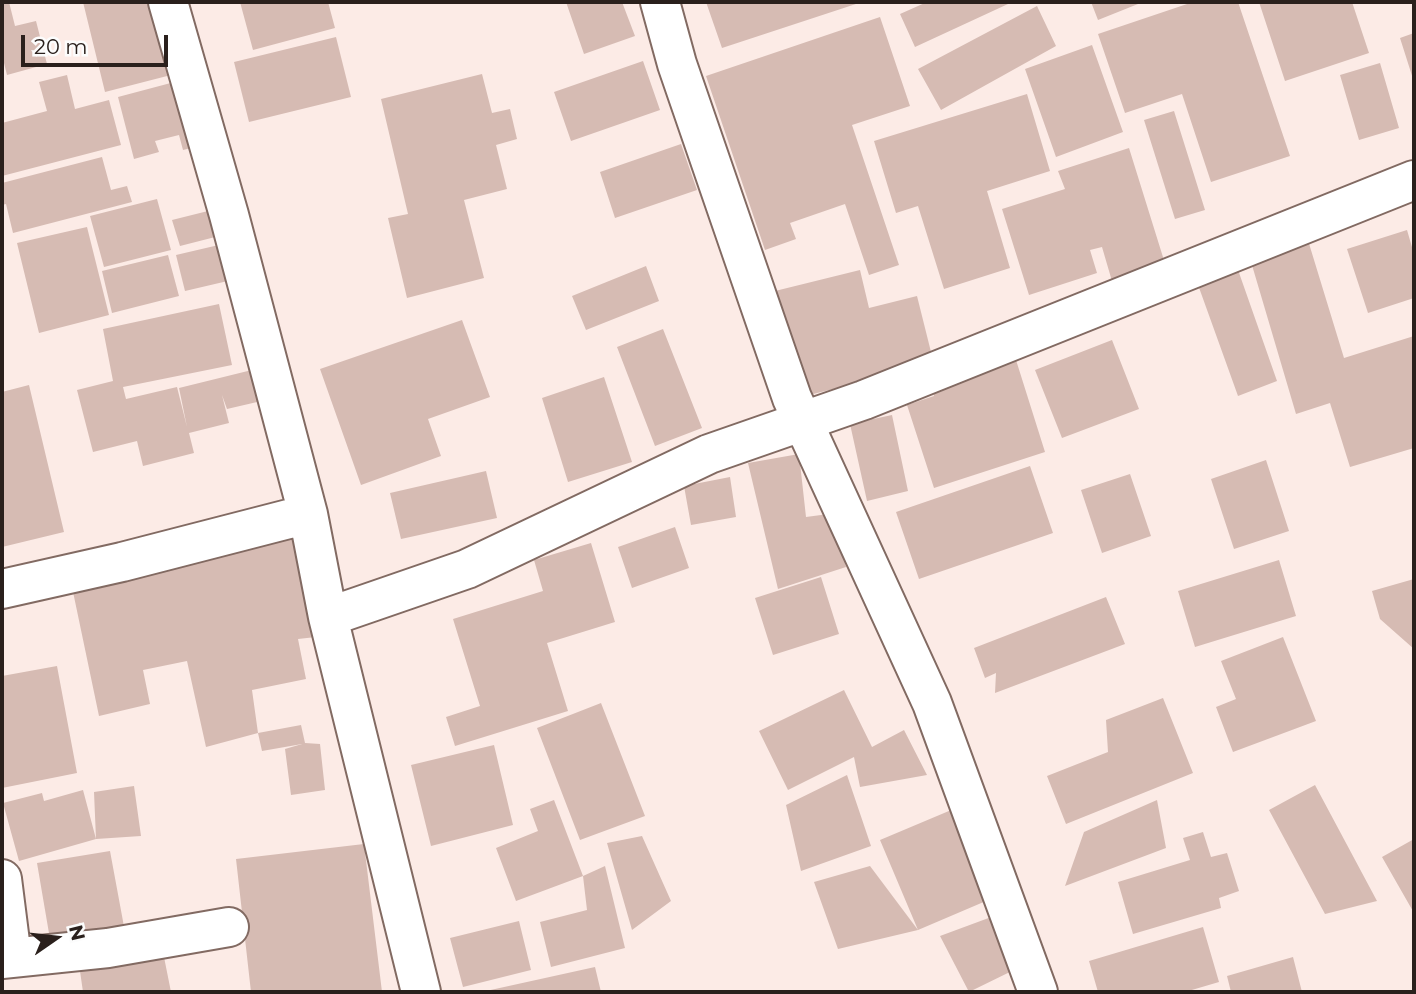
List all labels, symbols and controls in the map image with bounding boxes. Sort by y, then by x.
scale bar [24,21,172,65]
text: 20 m [34,34,88,59]
north arrow [21,903,91,973]
text: N [64,923,90,943]

